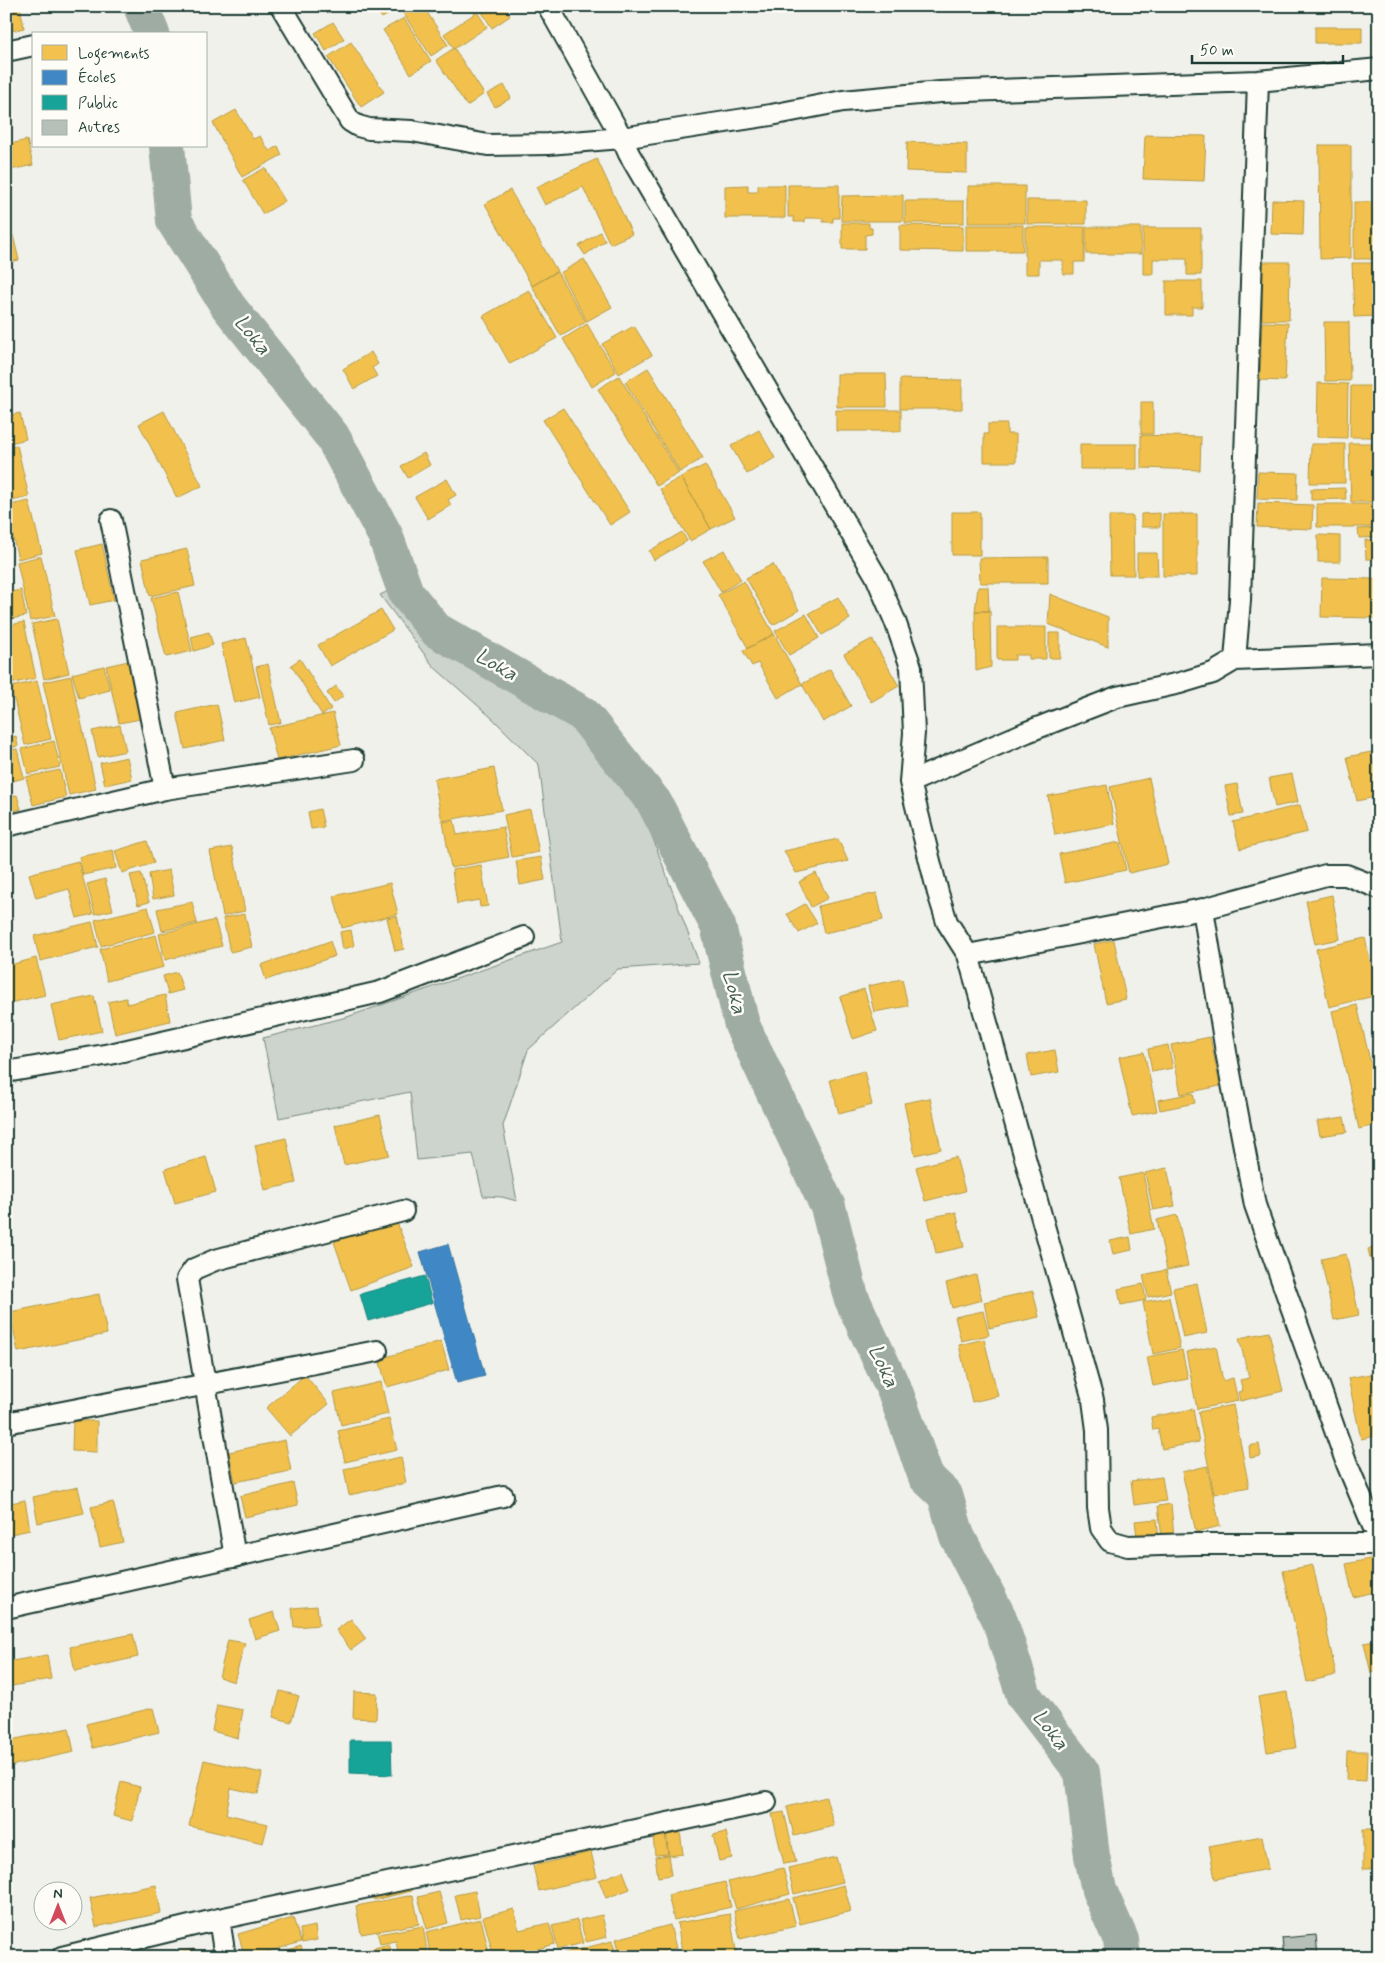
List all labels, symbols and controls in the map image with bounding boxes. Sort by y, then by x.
legend [32,32,208,148]
scale bar [1192,32,1344,64]
text: 50 m [1200,41,1234,61]
text: Logements [78,44,150,65]
text: Écoles [78,67,116,88]
text: Public [78,94,118,114]
text: Autres [78,118,120,138]
water label: Loka [227,309,277,361]
water label: Loka [470,642,522,688]
water label: Loka [715,967,753,1017]
water label: Loka [861,1340,905,1392]
water label: Loka [1025,1704,1075,1756]
north arrow [32,1880,82,1930]
text: N [53,1885,63,1903]

